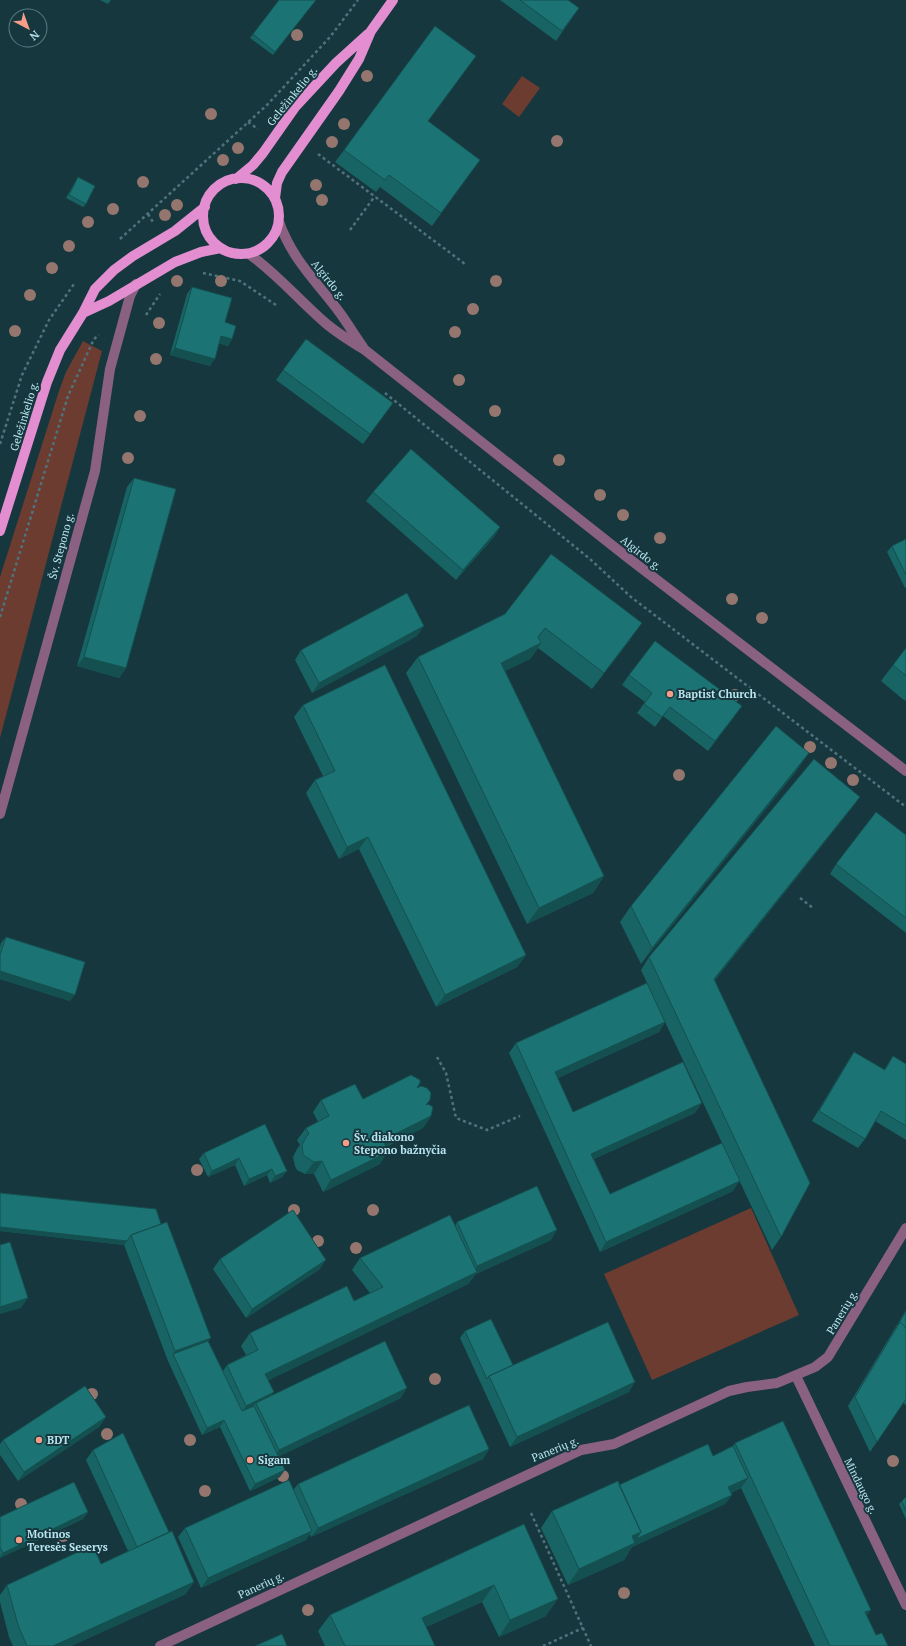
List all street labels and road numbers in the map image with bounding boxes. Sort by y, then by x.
street label: Geležinkelio g. [264,63,320,129]
street label: Algirdo g. [308,257,350,303]
street label: Geležinkelio g. [7,379,41,453]
street label: Šv. Stepono g. [45,511,77,581]
street label: Algirdo g. [618,533,664,573]
street label: Panerių g. [823,1287,861,1337]
street label: Panerių g. [529,1433,581,1465]
street label: Mindaugo g. [841,1456,881,1516]
street label: Panerių g. [236,1568,286,1602]

